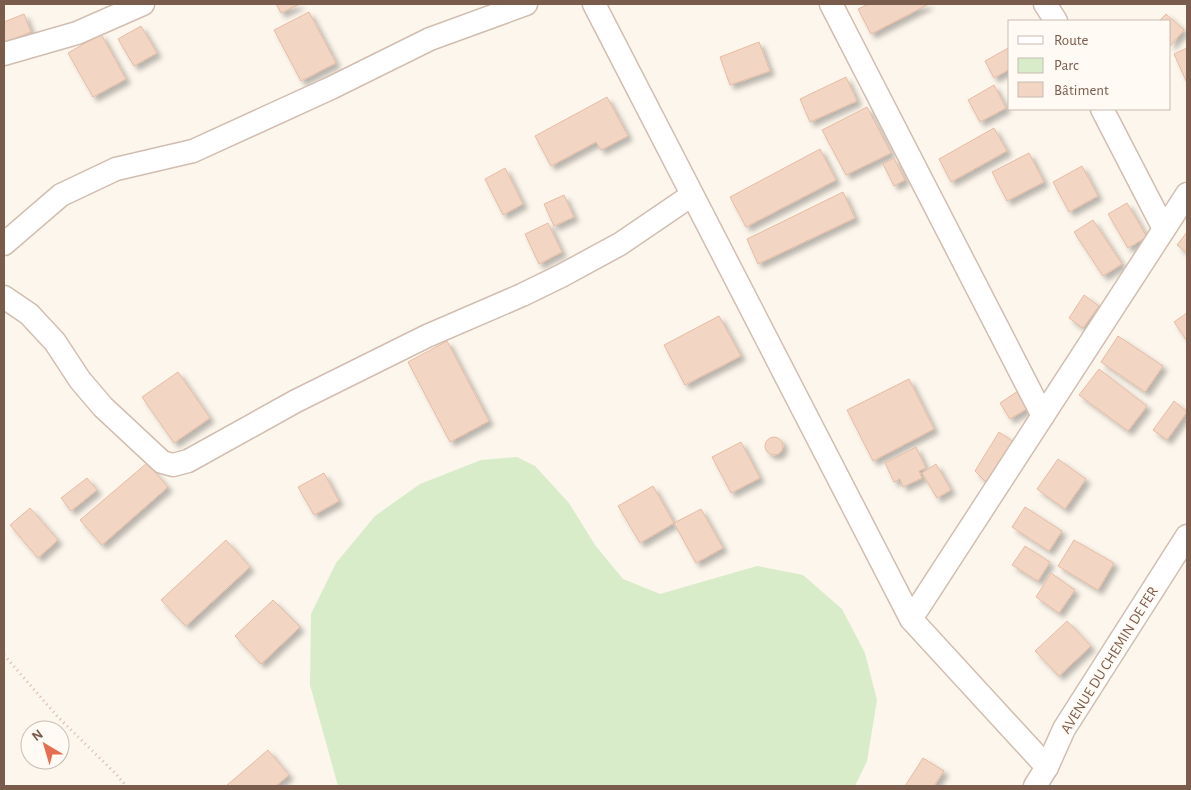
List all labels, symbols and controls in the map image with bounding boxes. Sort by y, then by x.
legend [1008,20,1171,110]
text: Route [1054,33,1088,48]
text: Parc [1054,58,1079,73]
text: Bâtiment [1054,83,1109,98]
street label: AVENUE DU CHEMIN DE FER [1058,584,1161,736]
north arrow [20,720,70,770]
text: N [29,727,46,744]

